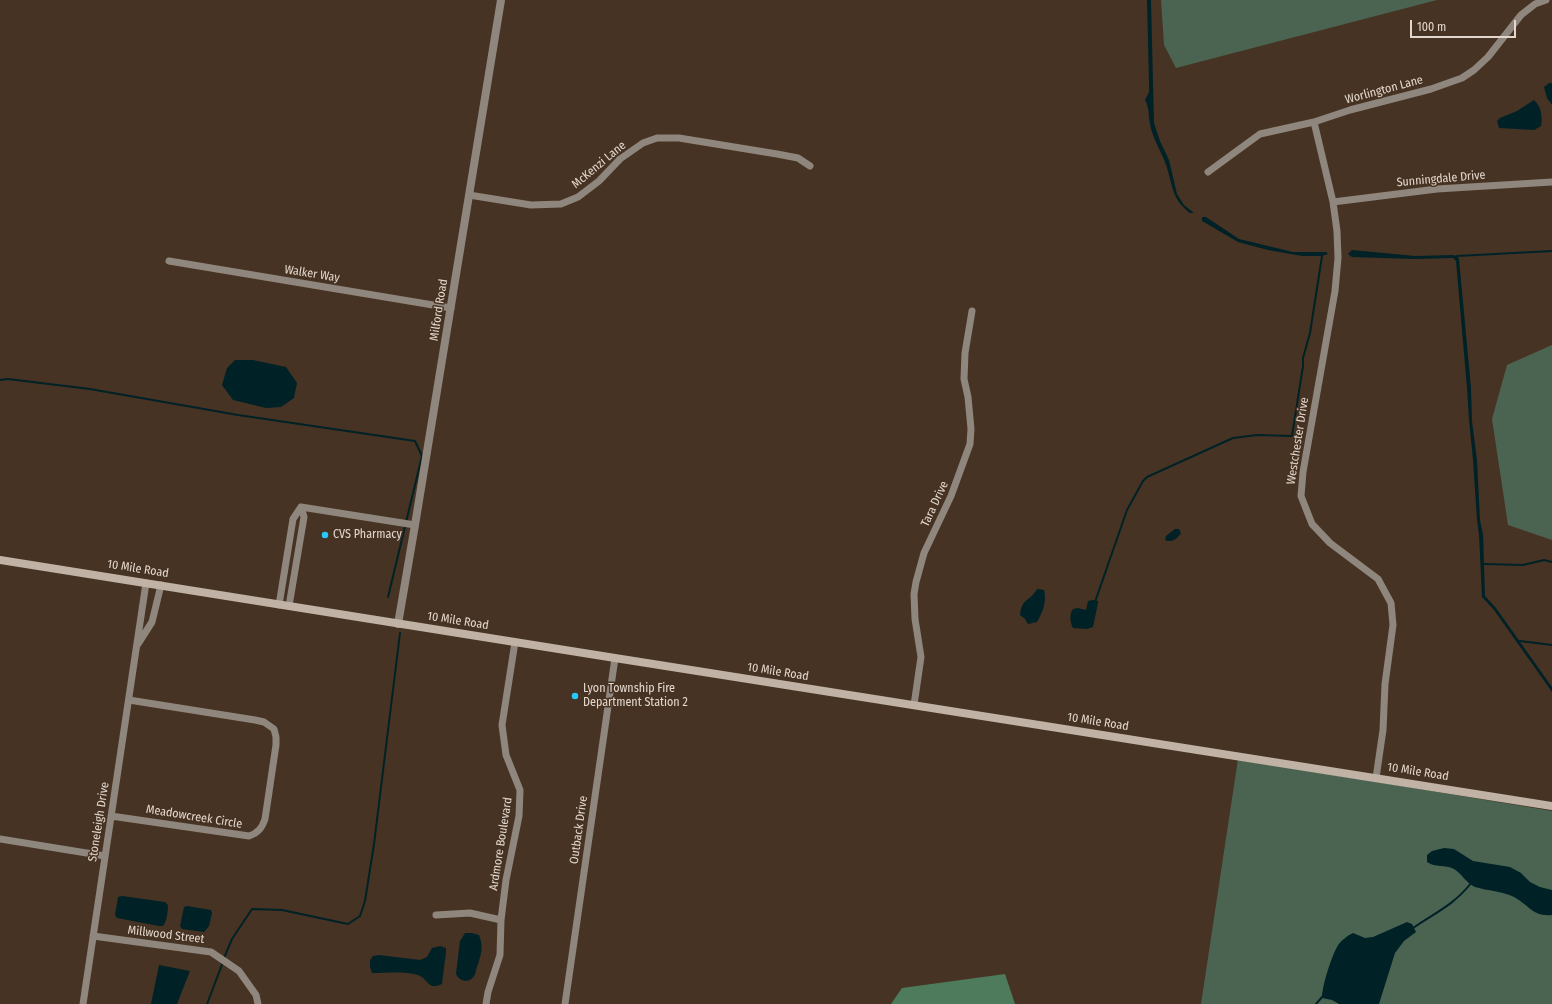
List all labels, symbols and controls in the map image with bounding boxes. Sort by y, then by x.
scale bar [1412,12,1518,38]
text: 100 m [1417,20,1446,34]
street label: Worlington Lane [1343,73,1425,107]
street label: McKenzi Lane [569,138,629,192]
street label: Sunningdale Drive [1396,168,1486,190]
street label: Walker Way [283,263,341,285]
street label: Milford Road [427,278,451,342]
street label: Westchester Drive [1284,396,1312,486]
street label: Tara Drive [918,479,952,529]
place label: CVS Pharmacy [333,528,402,542]
marker: CVS Pharmacy [320,530,330,540]
street label: 10 Mile Road [106,557,170,581]
street label: 10 Mile Road [426,609,490,633]
street label: 10 Mile Road [746,660,810,684]
place label: Lyon Township Fire Department Station 2 [583,682,688,710]
marker: Lyon Township Fire Department Station 2 [570,691,580,701]
street label: 10 Mile Road [1066,710,1130,734]
street label: 10 Mile Road [1386,760,1450,784]
street label: Stoneleigh Drive [86,781,112,863]
street label: Outback Drive [567,795,591,865]
street label: Ardmore Boulevard [487,796,515,892]
street label: Meadowcreek Circle [145,802,243,832]
street label: Millwood Street [127,923,205,947]

